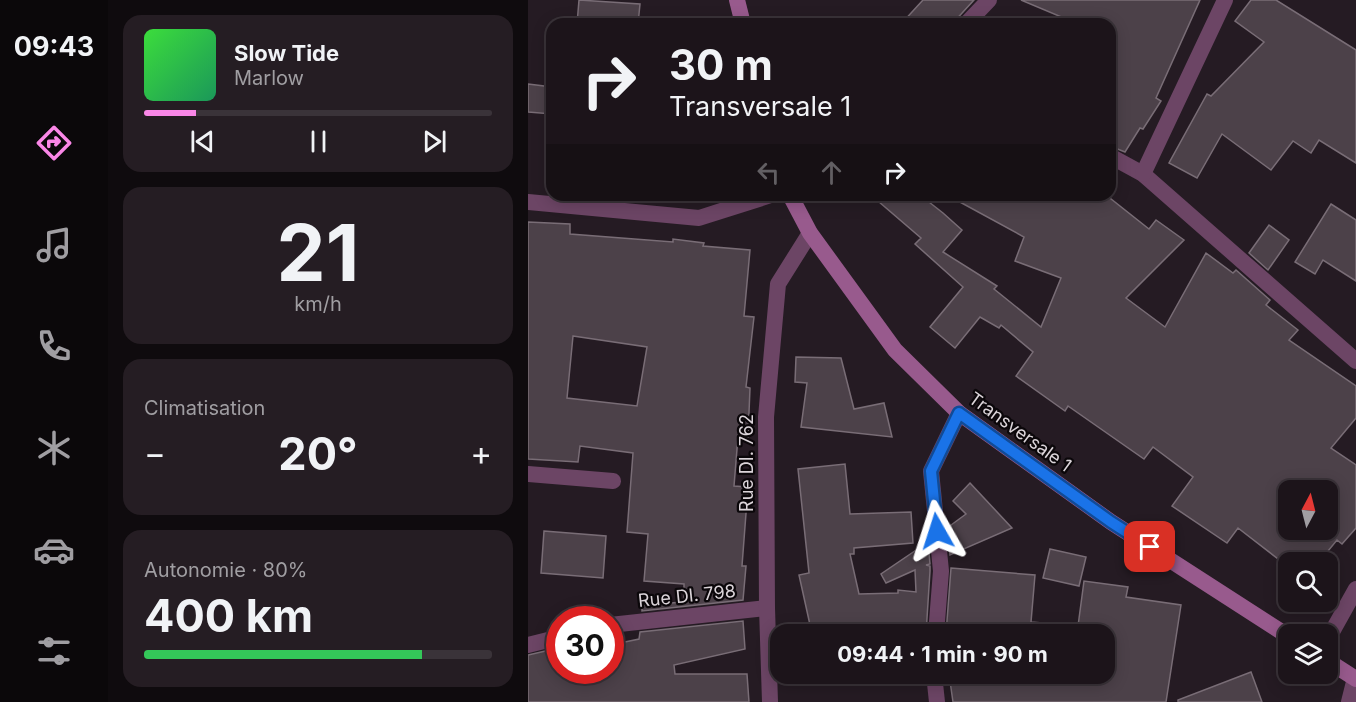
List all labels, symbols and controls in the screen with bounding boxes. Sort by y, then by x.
text: 09:43 [14,30,94,63]
text: 30 m [669,39,773,90]
text: Slow Tide [234,40,339,66]
icon: right [570,42,648,120]
text: Marlow [234,66,304,90]
text: Transversale 1 [669,90,851,123]
icon: directions [33,122,75,164]
icon: previous [186,125,219,158]
icon: pause [302,125,335,158]
icon: next [418,125,451,158]
icon: left [752,156,785,189]
icon: ahead [815,156,848,189]
icon: right [878,156,911,189]
text: 21 [277,205,359,300]
icon: music [33,224,75,266]
text: km/h [294,292,342,316]
icon: phone [33,325,75,367]
street label: Transversale 1 [965,387,1076,476]
text: Climatisation [144,396,265,420]
street label: Rue DI. 762 [736,414,757,512]
text: 20° [278,426,358,481]
icon: climate [33,427,75,469]
text: − [144,433,166,473]
text: + [470,433,492,473]
north arrow [1278,480,1338,540]
map controls [1278,480,1338,684]
position arrow [905,499,969,563]
pin [1124,521,1175,572]
icon: car [33,529,75,571]
icon: arrive [1133,530,1166,563]
button: search [1278,552,1338,612]
text: Autonomie · 80% [144,558,307,582]
street label: Rue DI. 798 [637,580,737,611]
text: 400 km [144,588,313,643]
speed limit sign: 30 [546,606,624,684]
button: layers [1278,624,1338,684]
icon: filters [33,630,75,672]
text: 09:44 · 1 min · 90 m [837,641,1048,667]

